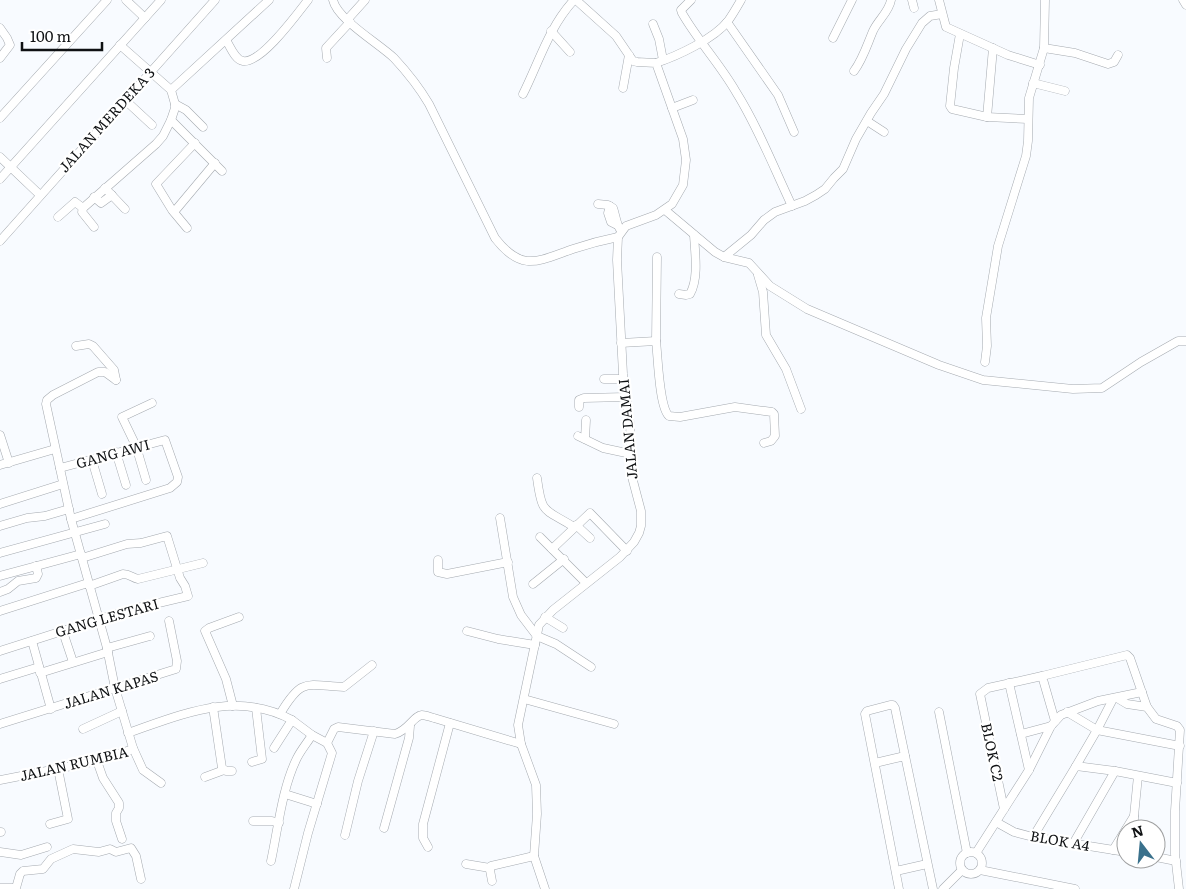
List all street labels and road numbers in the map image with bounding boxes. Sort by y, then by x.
street label: JALAN MERDEKA 3 [54,63,159,176]
street label: JALAN DAMAI [613,378,641,480]
street label: GANG AWI [74,434,152,472]
street label: GANG LESTARI [53,593,161,641]
street label: JALAN KAPAS [61,665,160,713]
street label: BLOK C2 [977,721,1009,783]
street label: JALAN RUMBIA [18,741,131,785]
street label: BLOK A4 [1029,825,1092,855]

